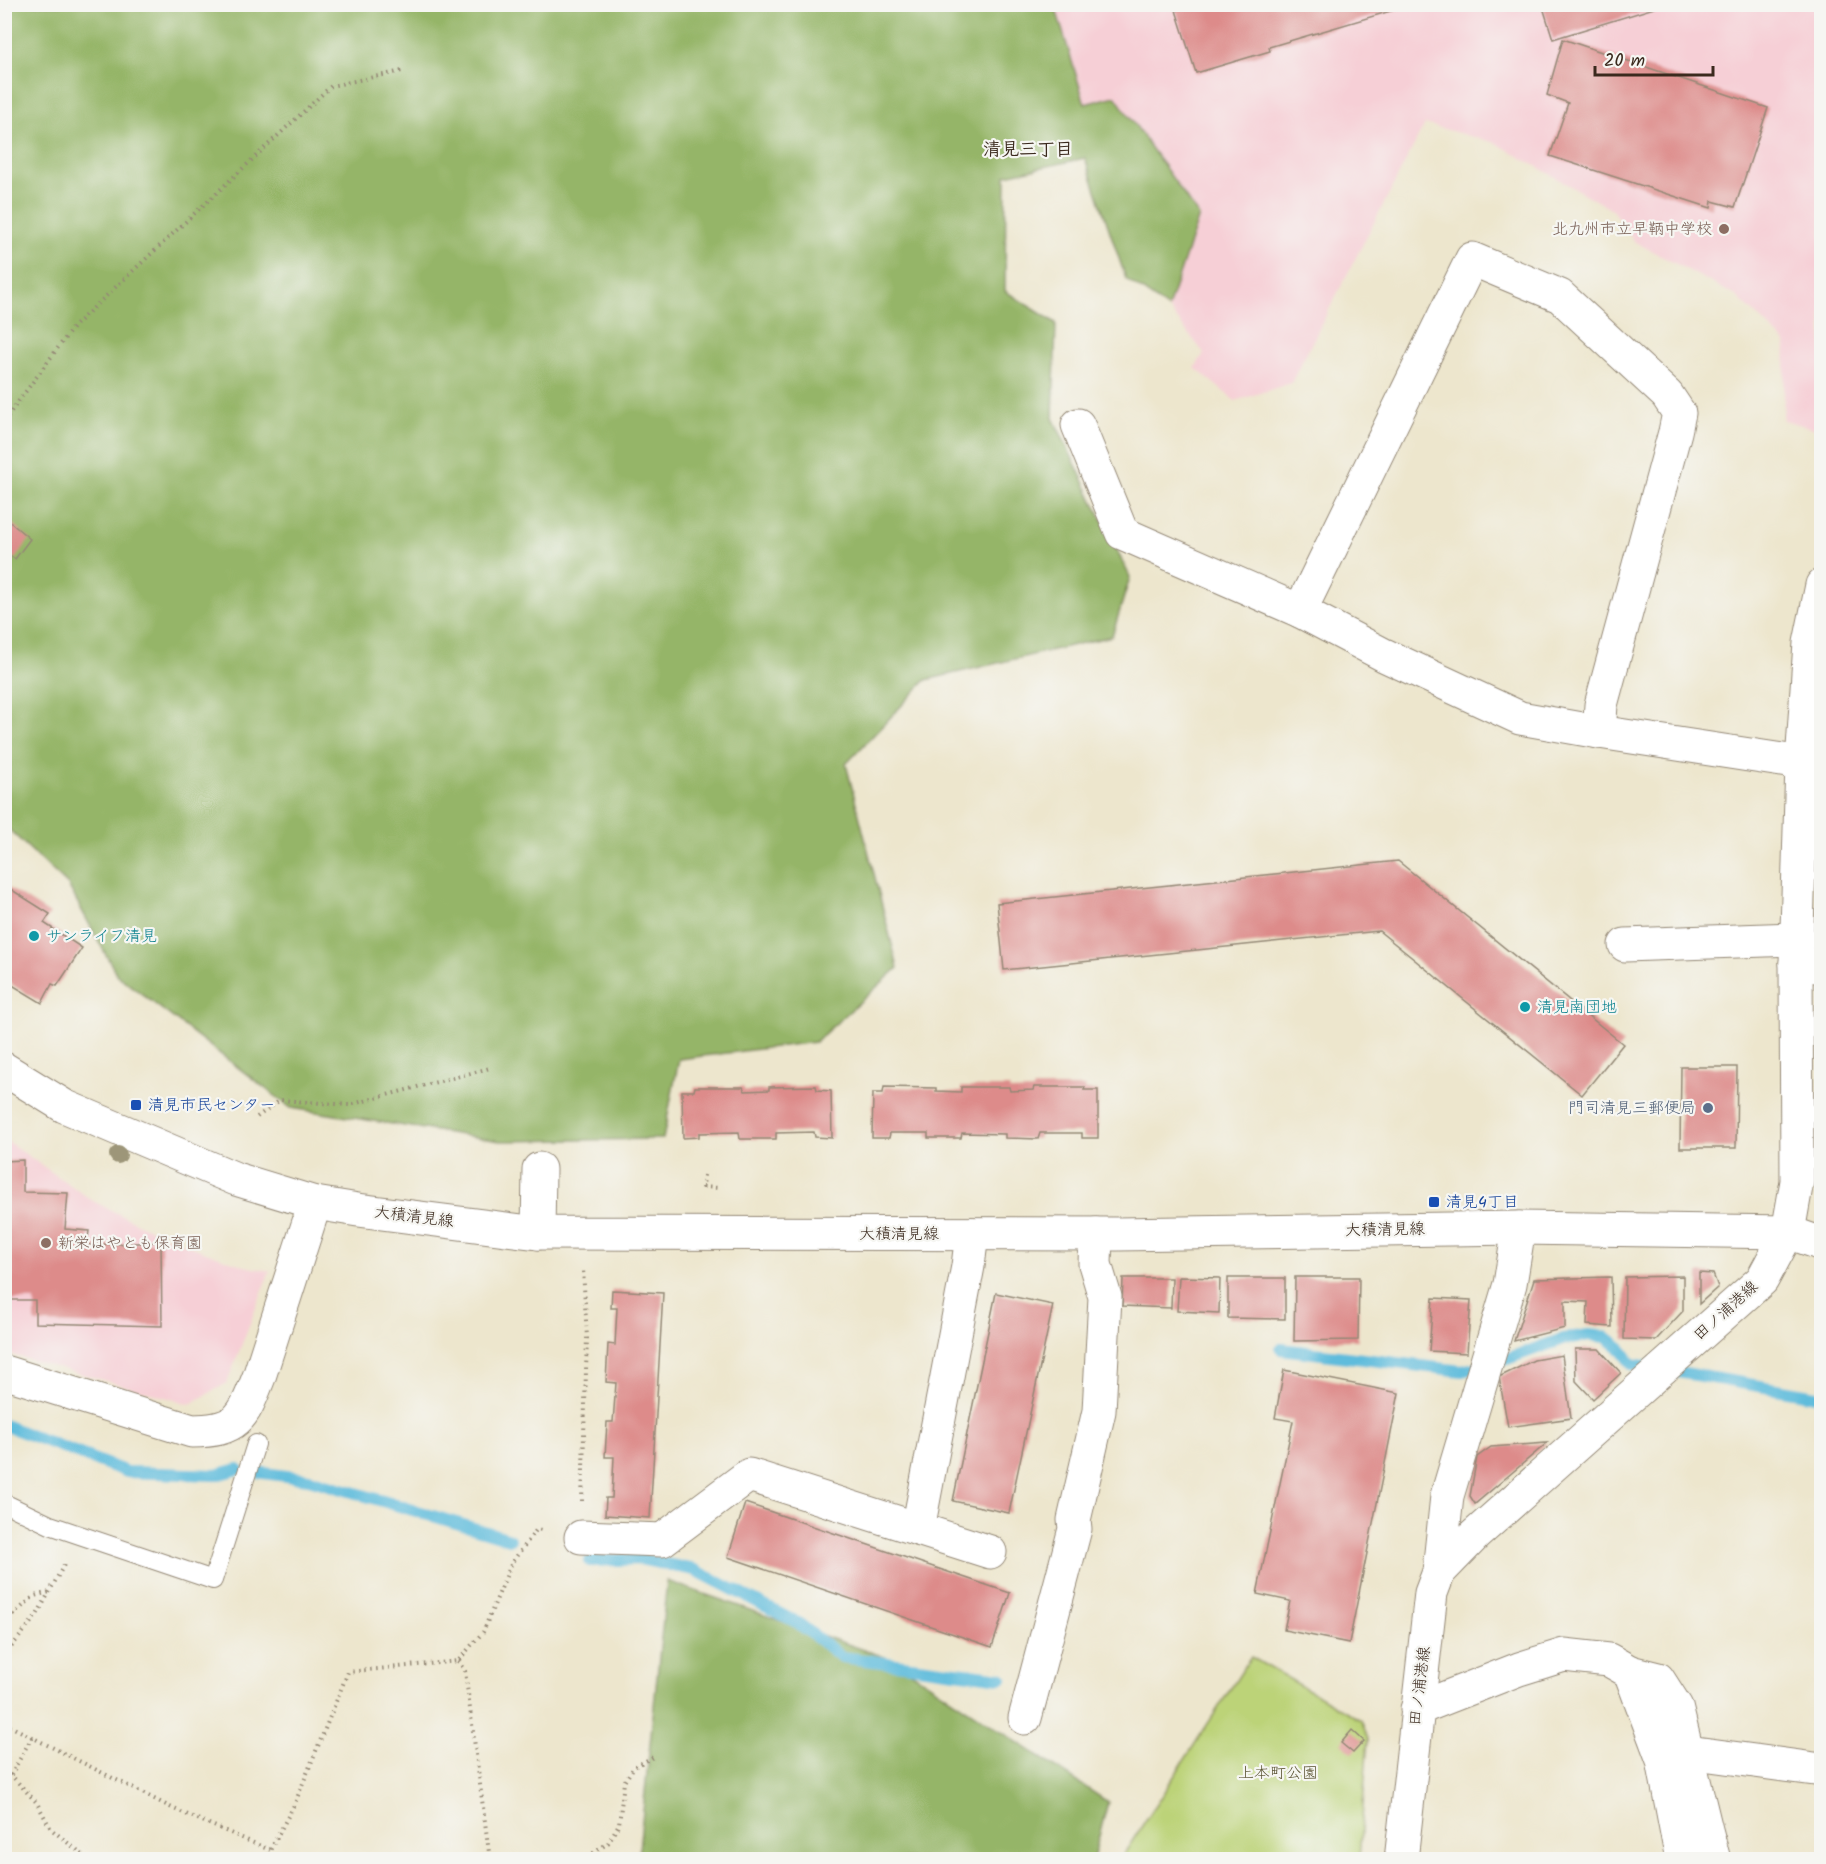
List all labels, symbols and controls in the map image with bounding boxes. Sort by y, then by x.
scale bar [1595,39,1714,77]
text: 20 m [1604,47,1645,76]
district label: 清見三丁目 [983,136,1073,165]
place label: 北九州市立早鞆中学校 [1552,217,1712,242]
marker: 北九州市立早鞆中学校 [1717,222,1731,236]
place label: サンライフ清見 [46,924,157,949]
marker: サンライフ清見 [27,929,41,943]
place label: 清見南団地 [1537,995,1617,1020]
marker: 清見南団地 [1518,1000,1532,1014]
place label: 清見市民センター [148,1093,275,1118]
place label: 門司清見三郵便局 [1568,1096,1696,1121]
marker: 清見市民センター [129,1098,143,1112]
marker: 門司清見三郵便局 [1701,1101,1715,1115]
place label: 清見4丁目 [1446,1190,1519,1215]
marker: 清見4丁目 [1427,1195,1441,1209]
street label: 大積清見線 [373,1200,455,1234]
street label: 大積清見線 [1345,1217,1425,1243]
street label: 大積清見線 [859,1222,939,1247]
place label: 新栄はやとも保育園 [58,1231,202,1256]
marker: 新栄はやとも保育園 [39,1236,53,1250]
street label: 田ノ浦港線 [1688,1275,1764,1347]
street label: 田ノ浦港線 [1403,1645,1437,1727]
park label: 上本町公園 [1238,1761,1318,1786]

